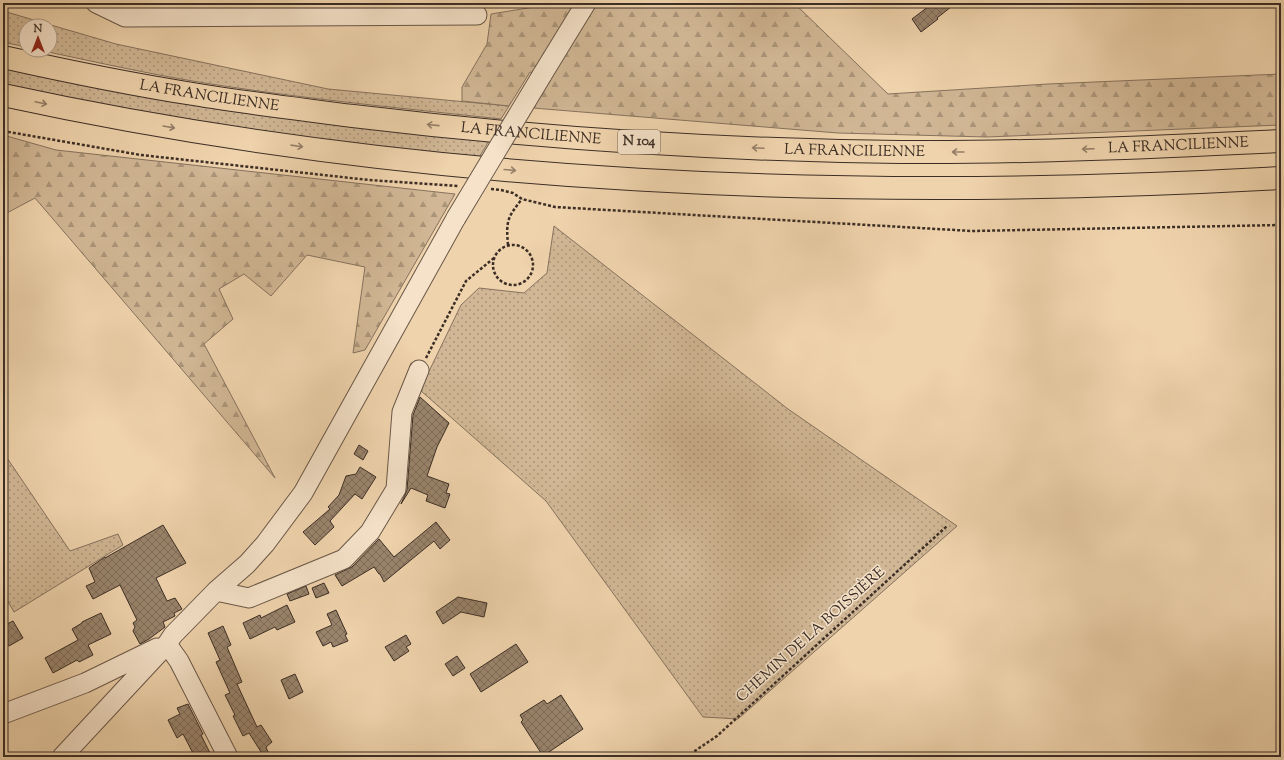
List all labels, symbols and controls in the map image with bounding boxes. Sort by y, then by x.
north arrow [18,18,58,58]
text: N [33,21,43,37]
street label: LA FRANCILIENNE [138,75,280,117]
one-way arrow [34,99,47,107]
street label: LA FRANCILIENNE [460,117,602,150]
one-way arrow [427,122,440,129]
one-way arrow [162,123,175,131]
road number: N 104 [618,130,660,154]
street label: LA FRANCILIENNE [1108,132,1249,159]
street label: LA FRANCILIENNE [784,139,925,163]
one-way arrow [291,142,304,150]
one-way arrow [752,145,765,152]
one-way arrow [1082,145,1095,153]
one-way arrow [952,148,965,156]
one-way arrow [503,166,516,173]
street label: CHEMIN DE LA BOISSIÈRE [731,561,890,708]

